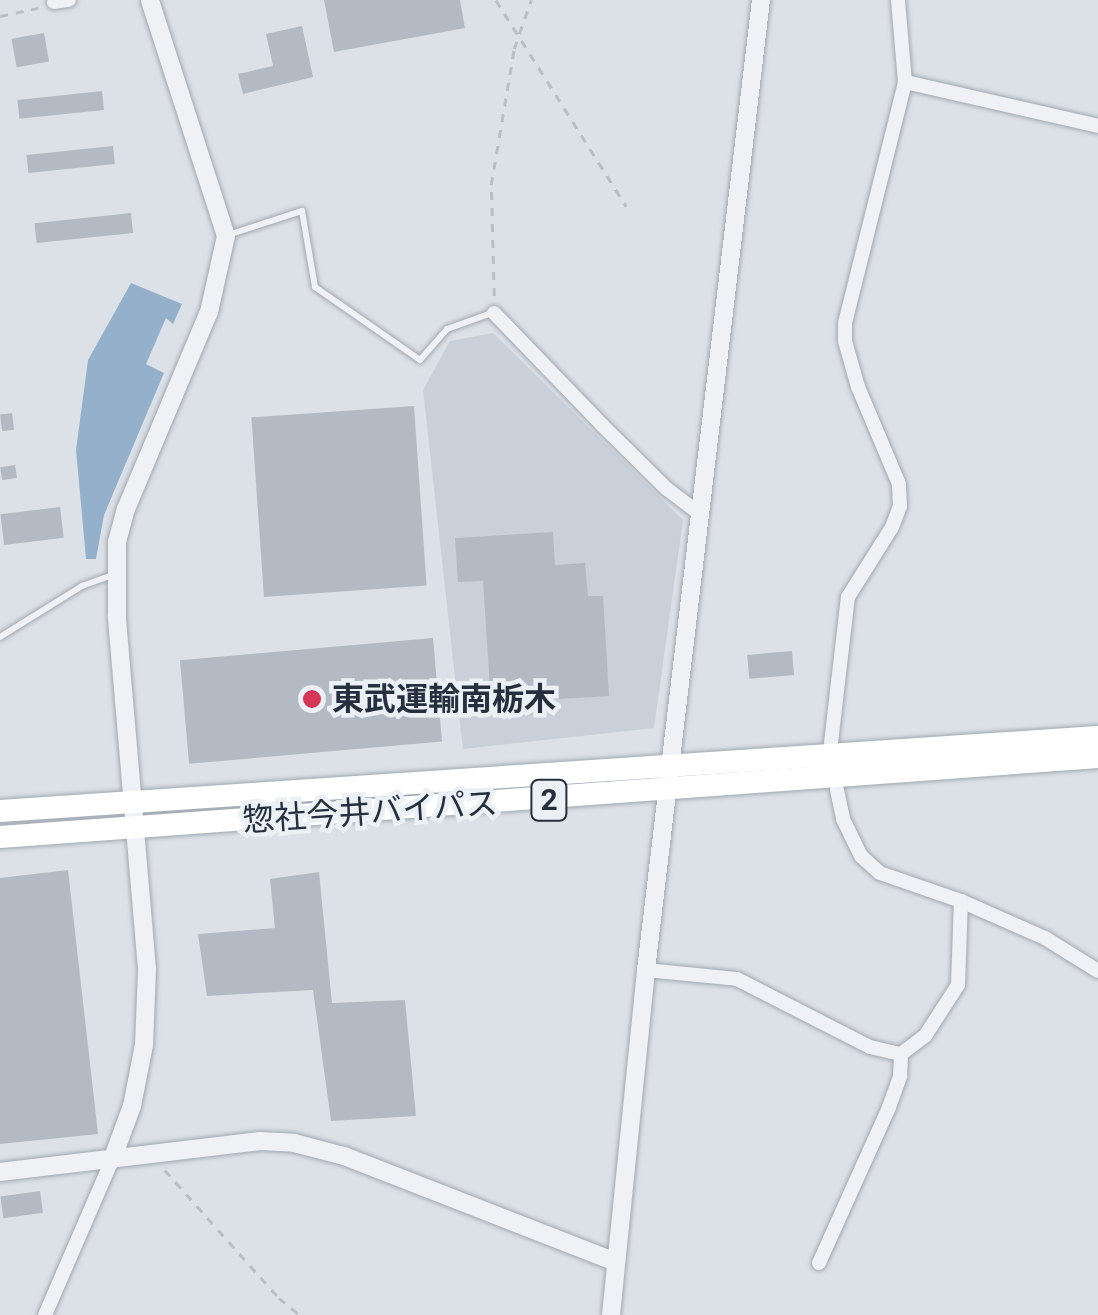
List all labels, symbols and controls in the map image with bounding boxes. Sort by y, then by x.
place label: 東武運輸南栃木 [332,680,556,718]
marker: 東武運輸南栃木 [301,688,323,710]
road number: 2 [529,775,569,825]
street label: 惣社今井バイパス [241,784,499,840]

